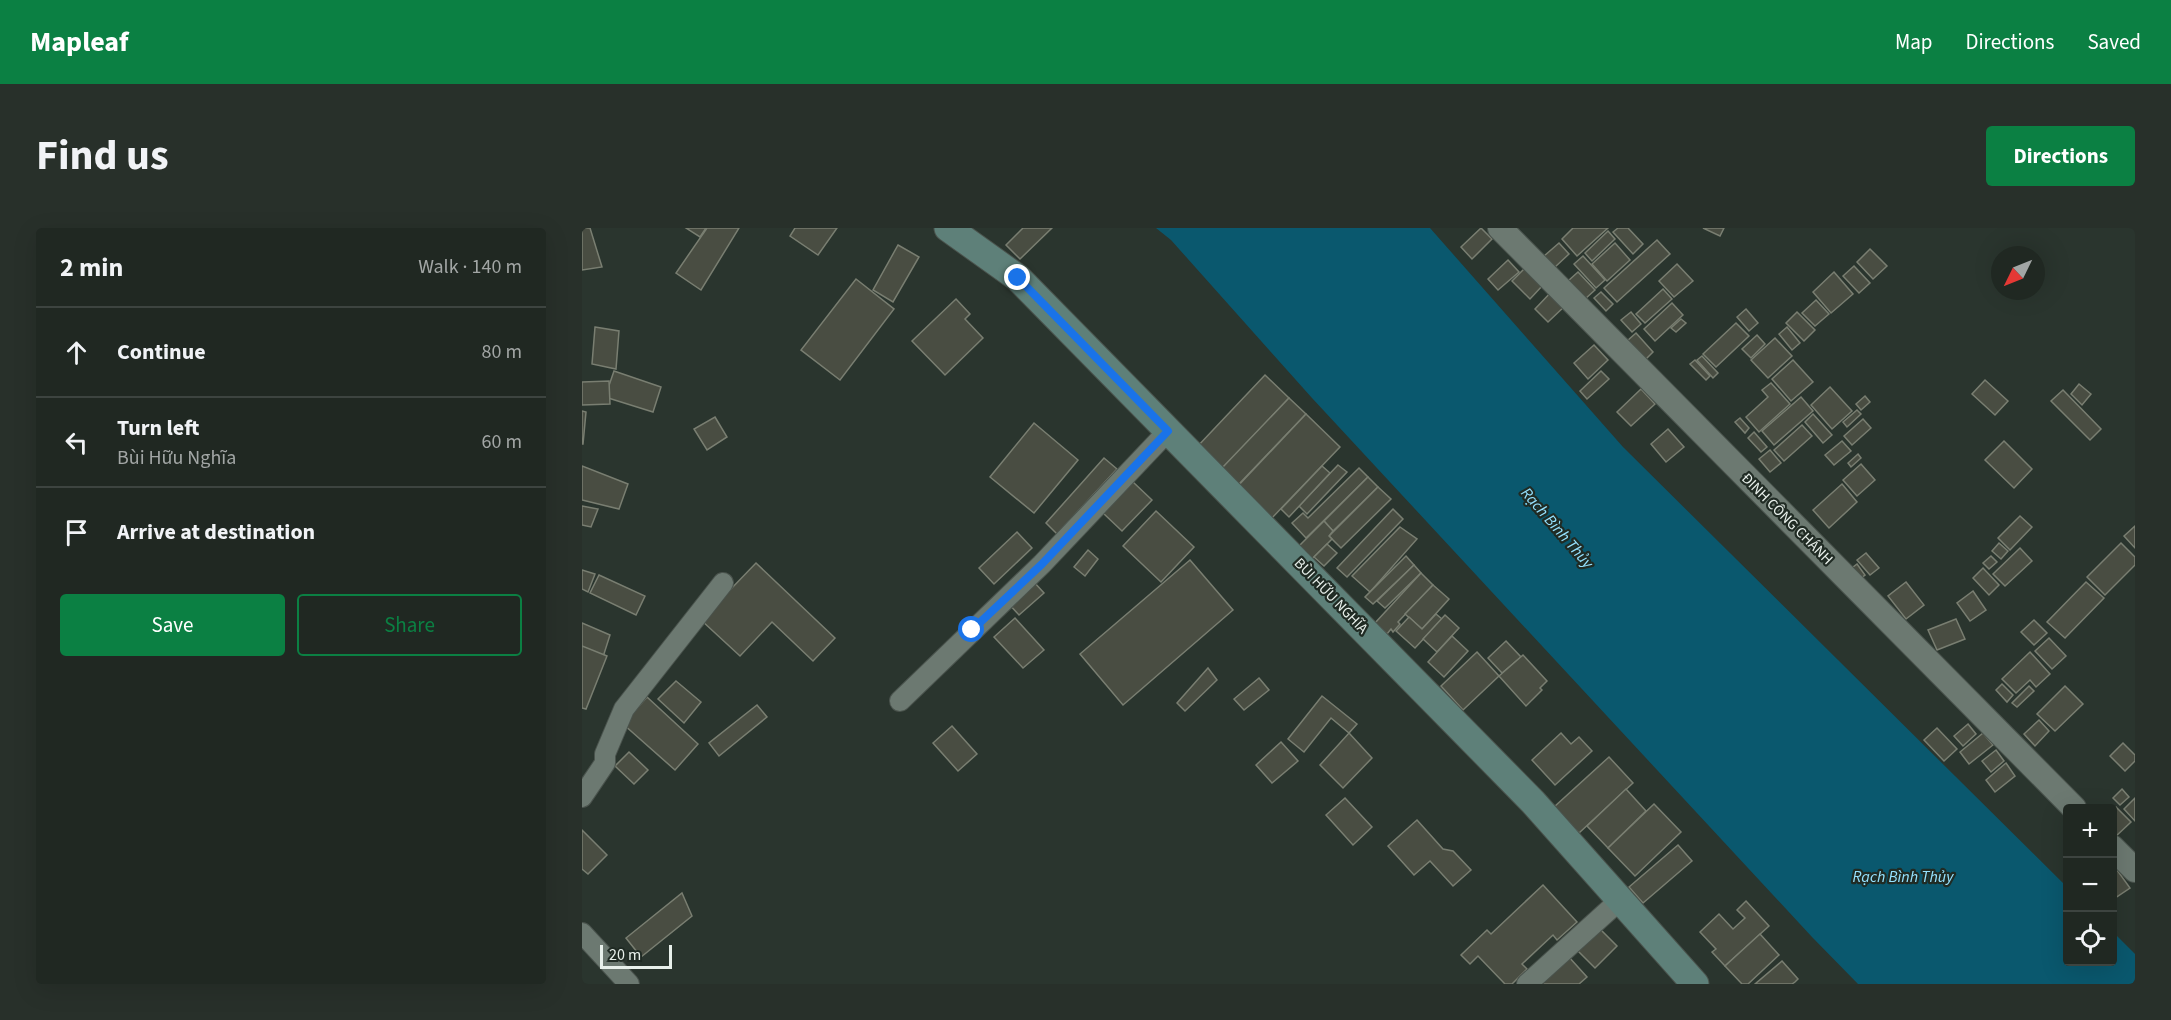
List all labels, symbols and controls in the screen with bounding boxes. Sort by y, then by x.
text: Mapleaf [30,22,129,62]
text: Map [1895,27,1933,57]
text: Directions [1966,27,2054,57]
text: Saved [2087,27,2141,57]
text: Find us [36,126,169,186]
button: Directions [1986,126,2135,186]
north arrow [1991,246,2045,300]
text: 2 min [60,249,123,286]
text: Walk · 140 m [418,253,522,281]
route end [1004,264,1030,290]
icon: ahead [60,336,93,369]
text: Continue [117,336,206,368]
text: 80 m [482,338,522,366]
text: Turn left [117,412,199,444]
icon: left [60,426,93,459]
text: 60 m [482,428,522,456]
text: Bùi Hữu Nghĩa [117,444,236,472]
street label: ĐINH CÔNG CHÁNH [1736,468,1838,570]
water label: Rạch Bình Thủy [1516,483,1599,574]
icon: arrive [60,516,93,549]
text: Arrive at destination [117,516,315,548]
street label: BÙI HỮU NGHĨA [1289,553,1373,639]
button: Save [60,594,285,656]
button: Share [297,594,522,656]
route start [958,616,984,642]
map controls [2063,804,2117,966]
button: + [2063,804,2117,858]
button: − [2063,858,2117,912]
water label: Rạch Bình Thủy [1853,866,1954,888]
button: locate [2063,912,2117,966]
scale bar [600,942,672,970]
text: 20 m [609,944,641,966]

